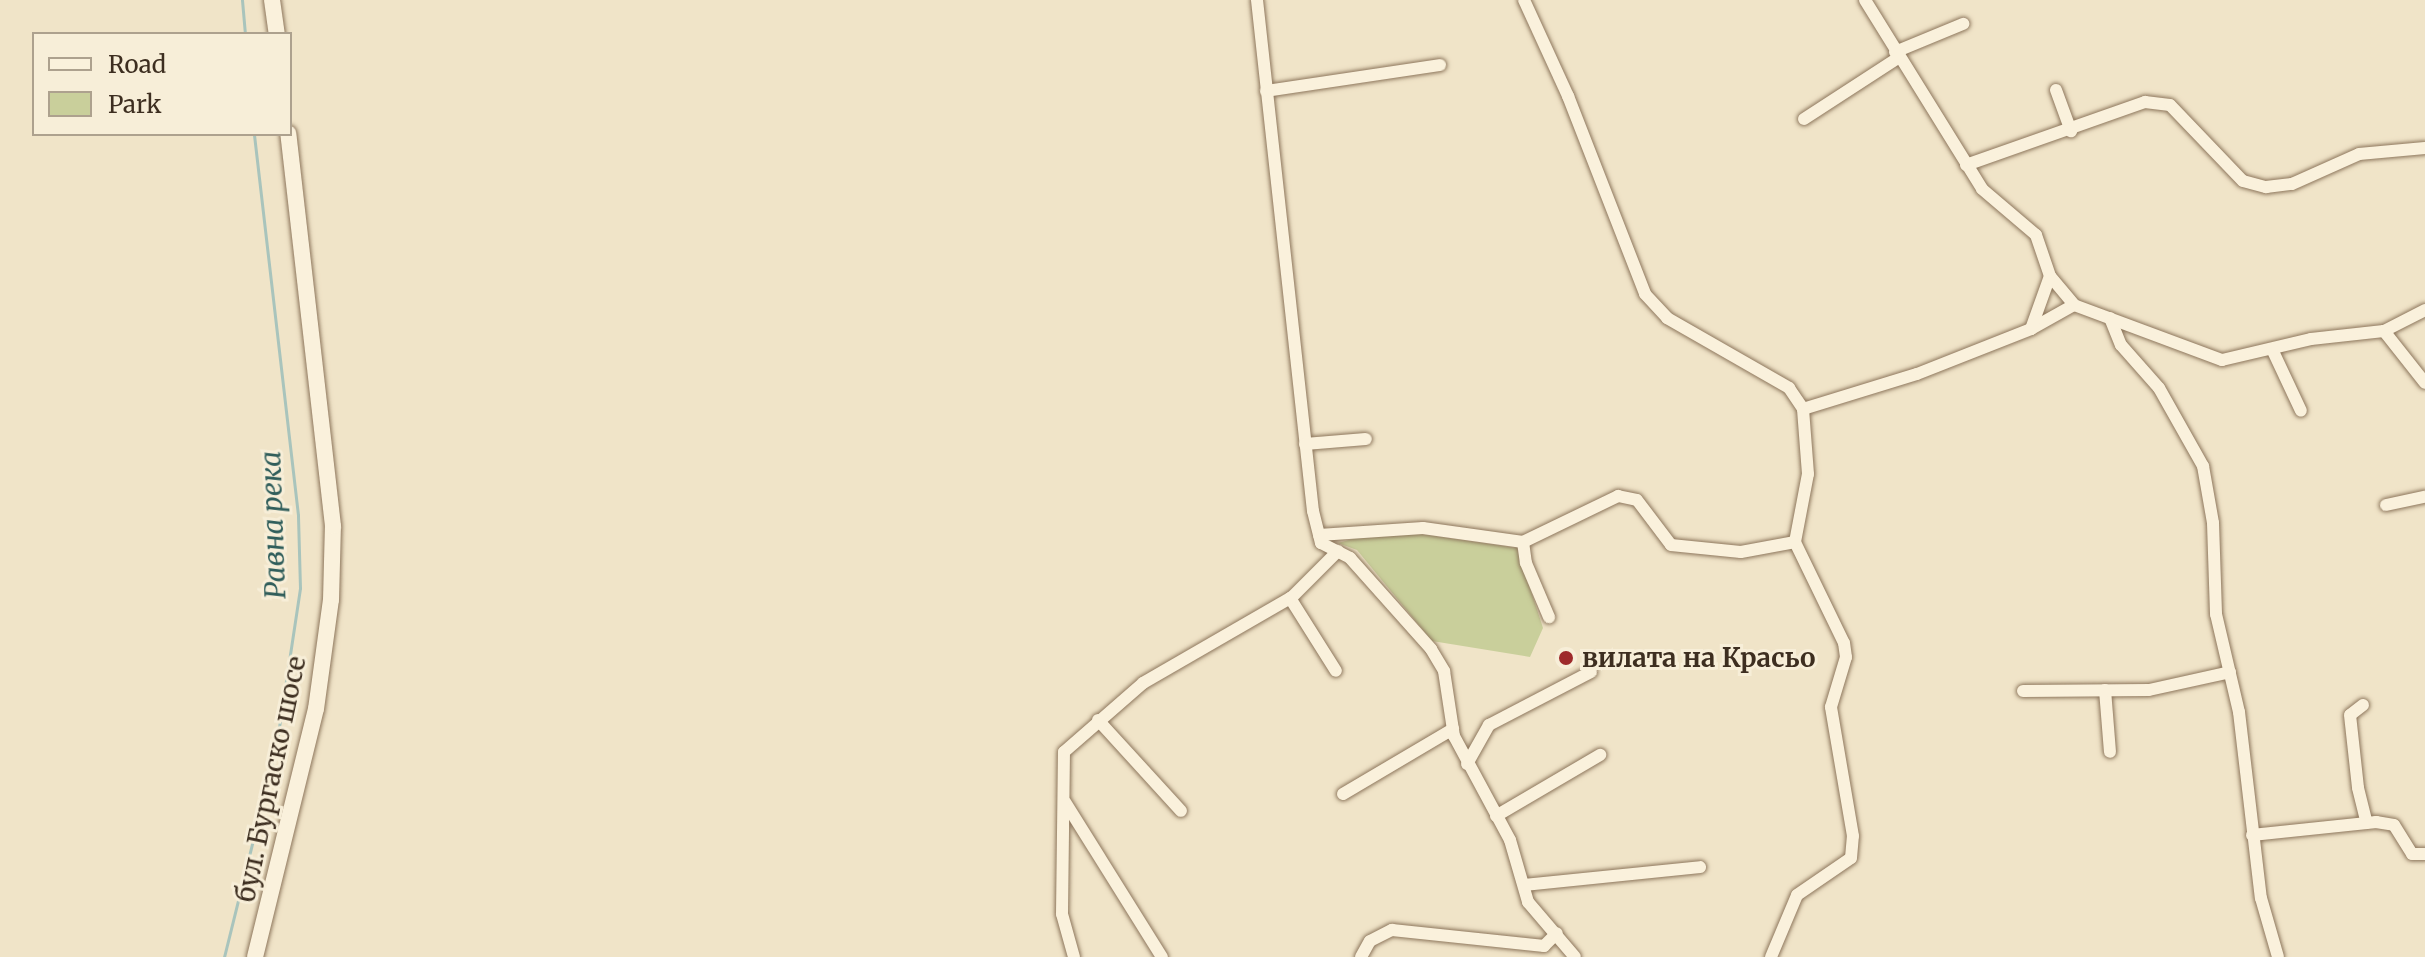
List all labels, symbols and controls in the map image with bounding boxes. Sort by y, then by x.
legend [32,32,292,136]
text: Road [108,49,166,80]
text: Park [108,89,161,120]
water label: Равна река [254,450,292,600]
place label: вилата на Красьо [1582,642,1815,674]
marker: вилата на Красьо [1557,649,1575,667]
street label: бул. Бургаско шосе [230,653,312,905]

